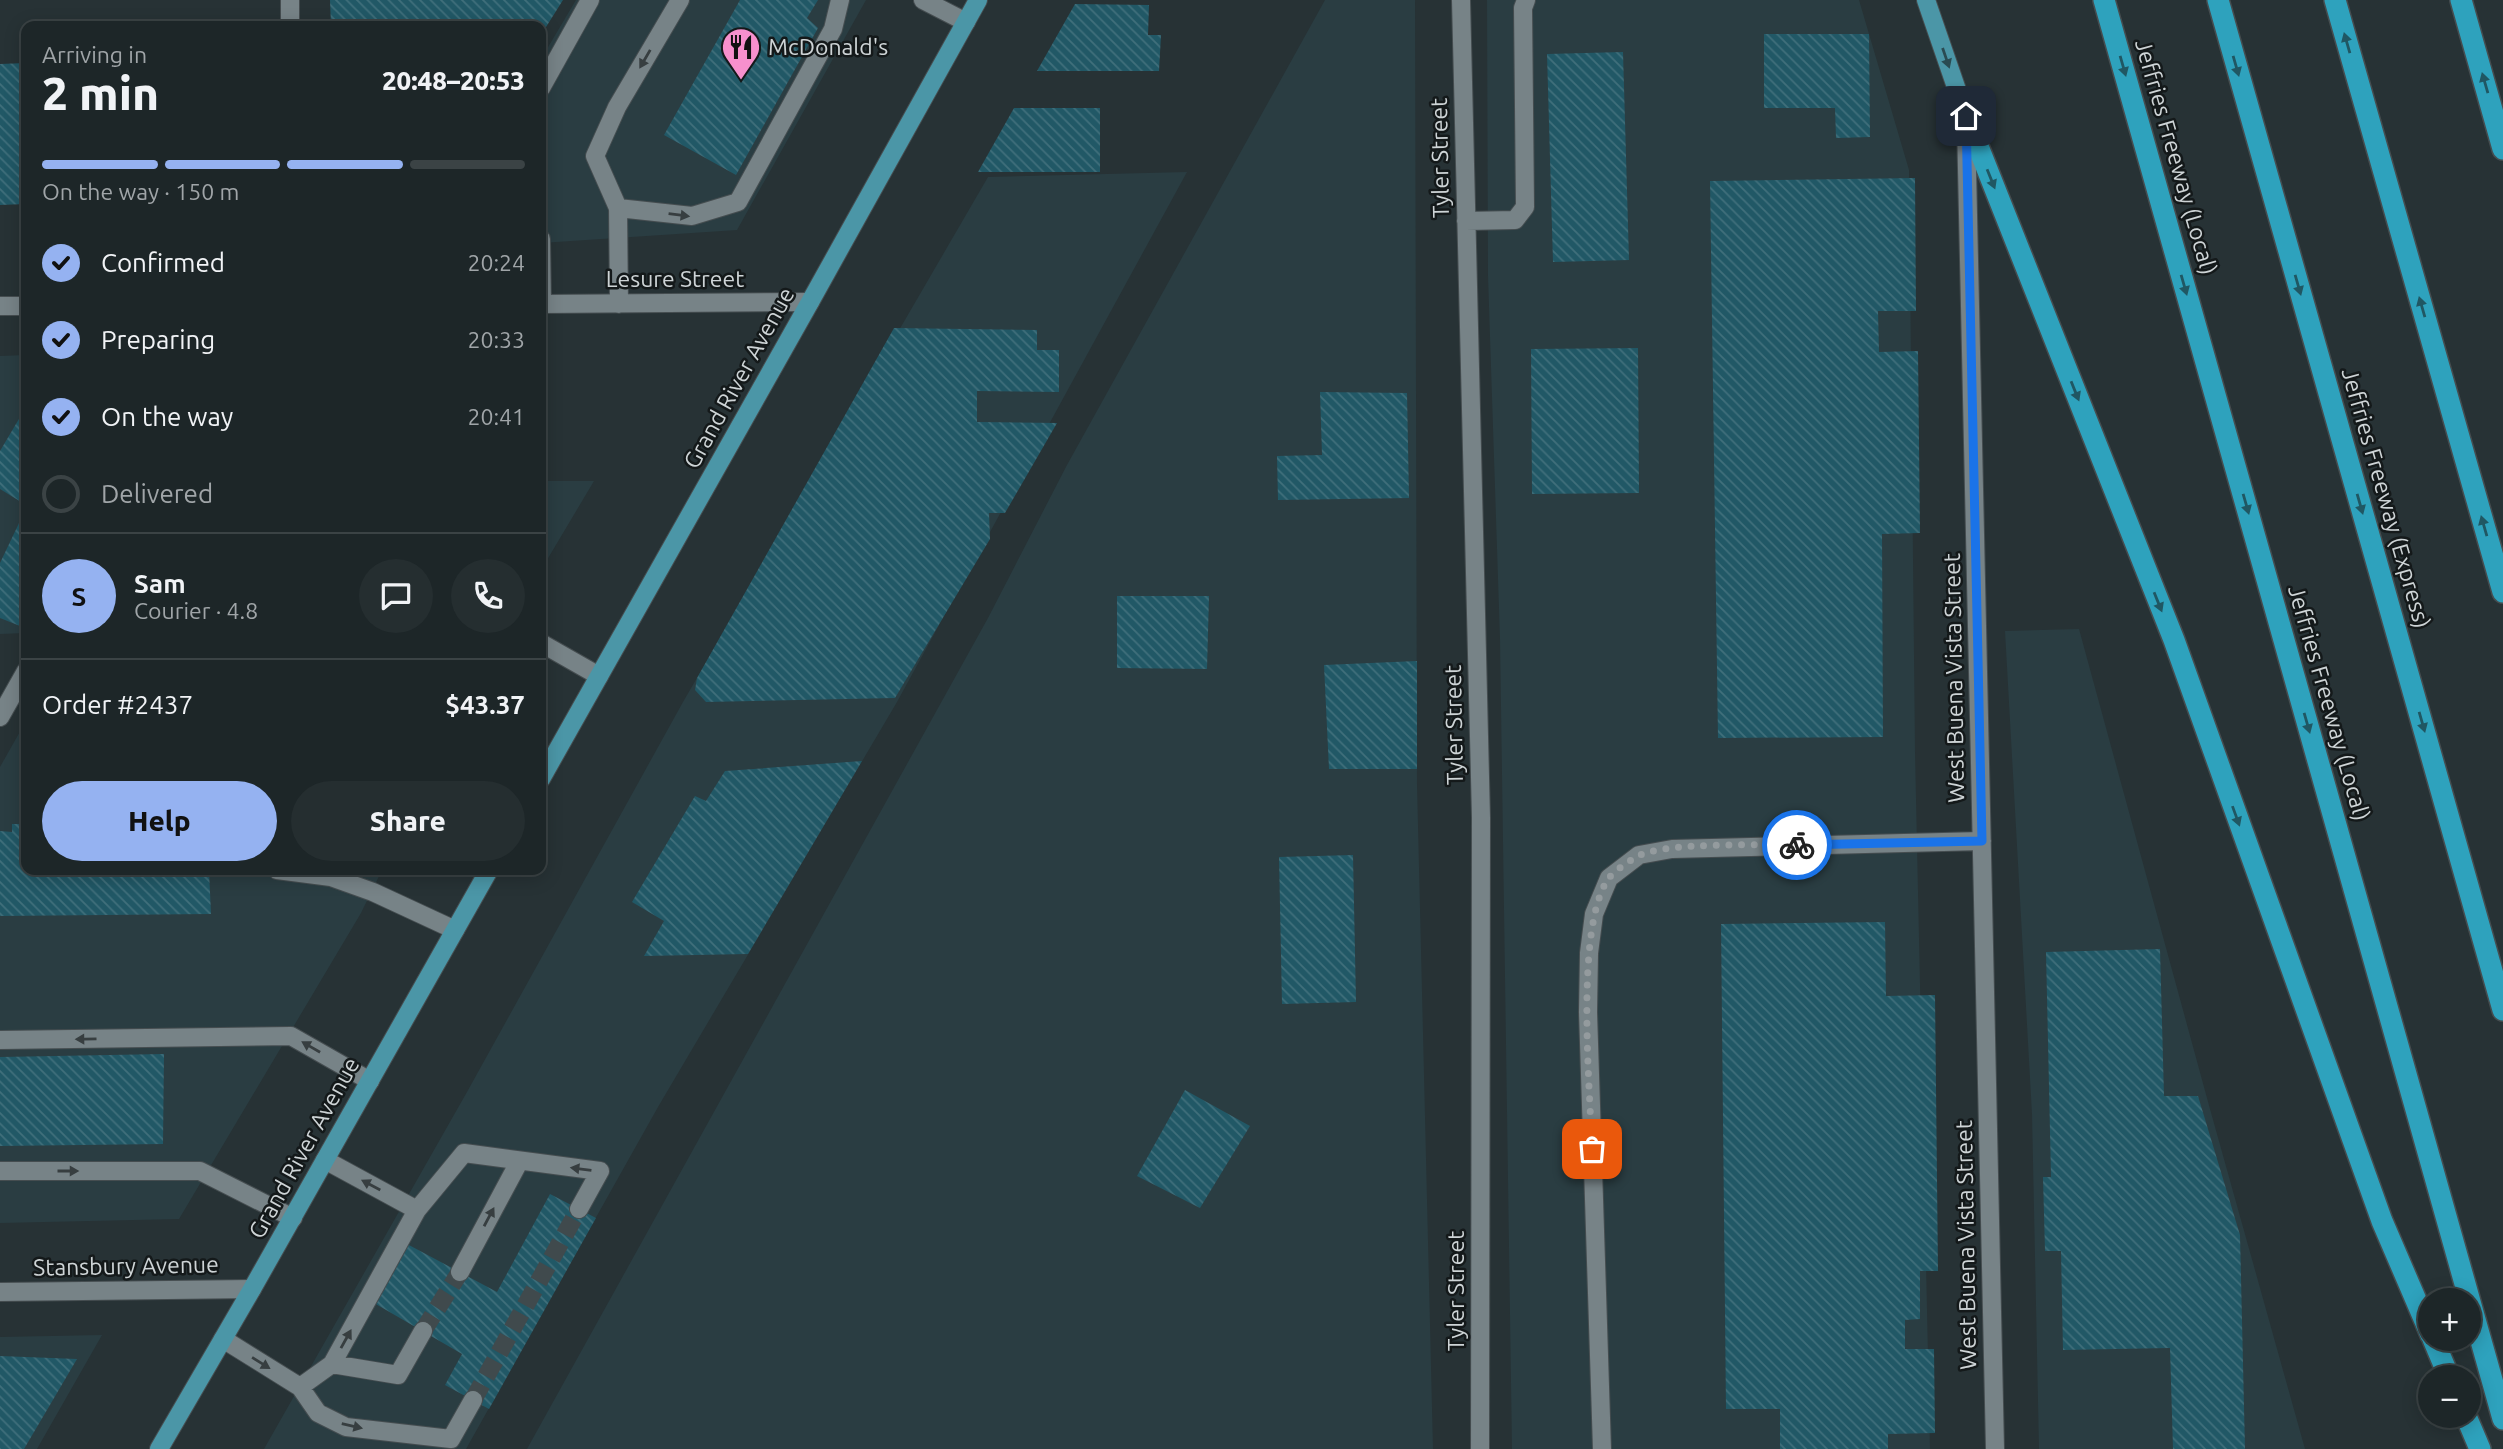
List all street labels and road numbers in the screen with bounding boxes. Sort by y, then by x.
street label: Jeffries Freeway (Local) [2130,36,2222,278]
street label: Tyler Street [1426,98,1453,218]
street label: Lesure Street [606,266,744,291]
street label: Grand River Avenue [678,283,799,473]
street label: Jeffries Freeway (Express) [2336,365,2436,631]
street label: West Buena Vista Street [1939,553,1968,803]
street label: Jeffries Freeway (Local) [2283,582,2375,824]
street label: Tyler Street [1440,665,1467,785]
street label: Grand River Avenue [243,1053,364,1243]
street label: West Buena Vista Street [1951,1120,1980,1370]
street label: Tyler Street [1443,1231,1468,1351]
street label: Stansbury Avenue [33,1251,219,1280]

